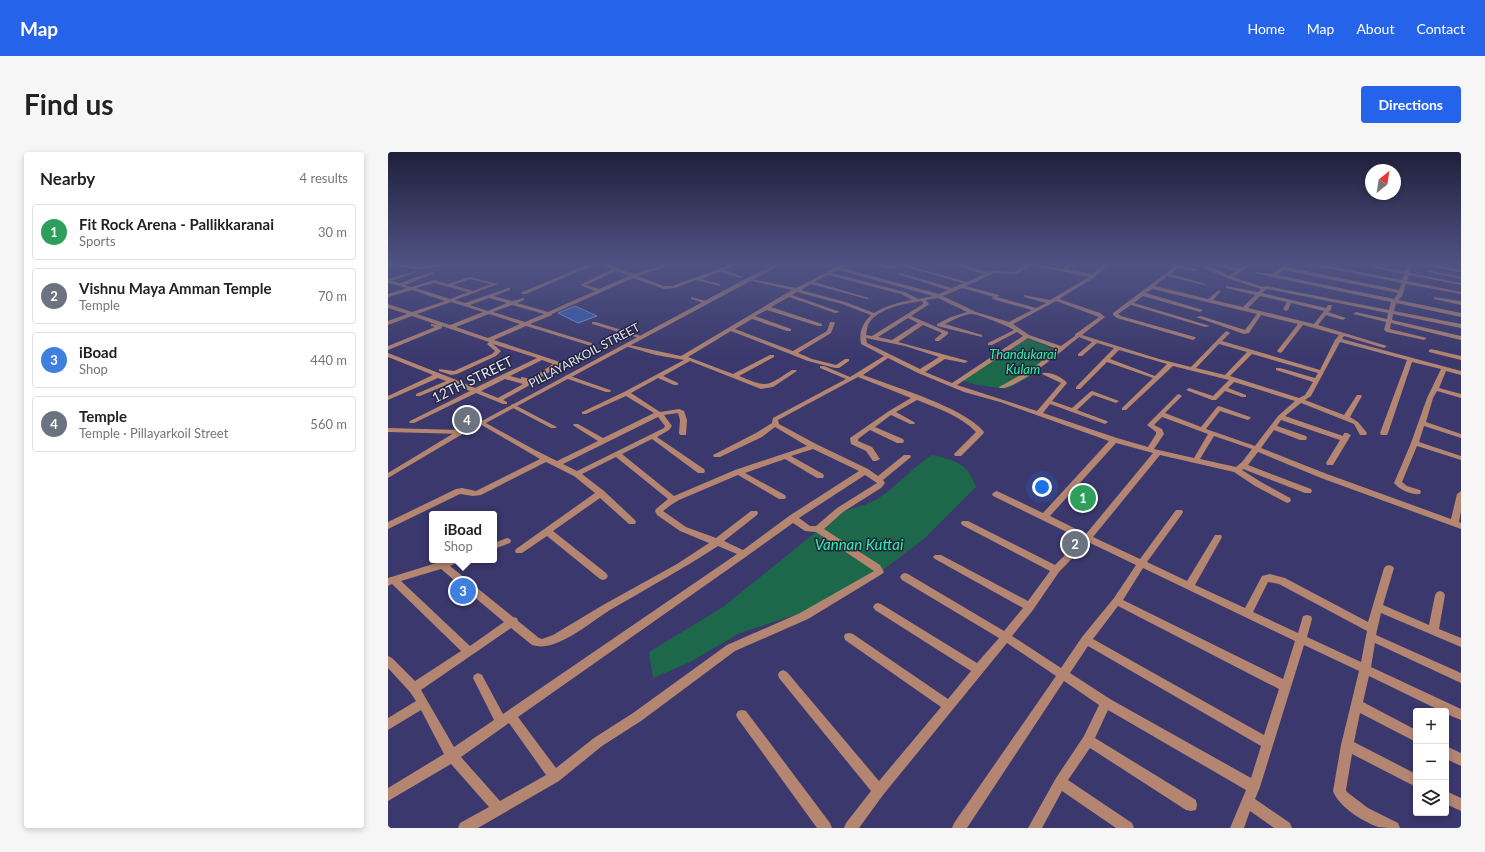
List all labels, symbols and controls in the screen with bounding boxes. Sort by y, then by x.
text: Map [20,17,58,40]
text: Home [1247,20,1285,37]
text: Map [1307,20,1334,37]
text: About [1356,20,1394,37]
text: Contact [1416,20,1465,37]
button: Directions [1361,86,1461,123]
text: Find us [24,87,114,121]
north arrow [1365,164,1401,200]
text: Nearby [40,168,95,189]
text: 4 results [300,170,348,186]
text: Fit Rock Arena - Pallikkaranai [79,215,274,233]
text: 1 [50,224,58,240]
text: 30 m [318,224,347,240]
text: Sports [79,233,116,249]
text: Vishnu Maya Amman Temple [79,279,272,297]
text: 2 [50,288,58,304]
text: 70 m [318,288,347,304]
text: Temple [79,297,120,313]
street label: PILLAYARKOIL STREET [526,319,642,391]
text: iBoad [79,343,117,361]
water label: Thandukarai Kulam [989,346,1057,377]
text: 3 [50,352,58,368]
text: 440 m [310,352,347,368]
street label: 12TH STREET [429,352,516,406]
text: Shop [79,361,108,377]
pin: 4 [454,405,480,435]
text: Temple [79,407,127,425]
text: 4 [50,416,58,432]
text: 560 m [310,416,347,432]
text: Temple · Pillayarkoil Street [79,425,228,441]
your location [1032,477,1052,497]
pin: 1 [1070,483,1096,513]
popup [429,511,497,563]
text: iBoad [444,520,482,538]
pin: 2 [1062,529,1088,559]
water label: Vannan Kuttai [815,535,904,553]
text: Shop [444,538,473,554]
pin: 3 [450,576,476,606]
map controls [1413,708,1449,816]
button: + [1413,708,1449,744]
button: − [1413,744,1449,780]
button: layers [1413,780,1449,816]

